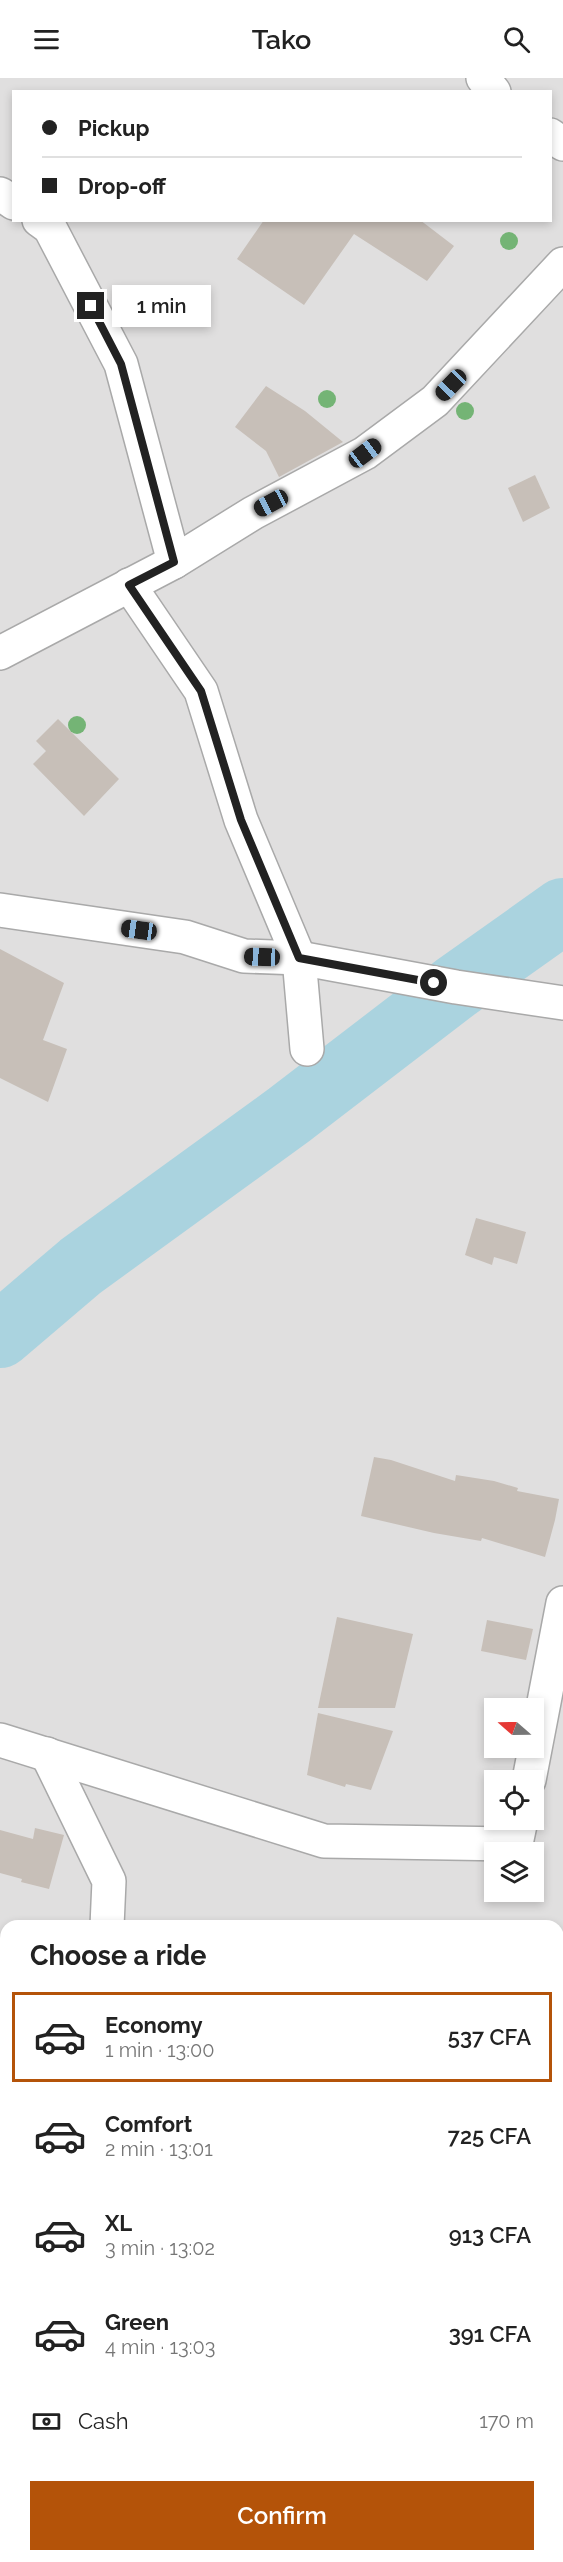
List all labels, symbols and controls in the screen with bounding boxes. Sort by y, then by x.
icon: menu [30,23,63,56]
icon: search [500,23,533,56]
text: Tako [252,24,311,55]
text: Pickup [78,115,150,141]
text: Drop-off [78,173,166,199]
callout: 1 min [112,285,211,327]
route end [77,292,104,319]
text: 1 min [137,294,186,318]
car [432,366,470,404]
car [345,435,385,471]
car [251,487,291,519]
car [120,919,158,941]
car [244,947,280,967]
route start [420,969,447,996]
north arrow [484,1698,544,1758]
map controls [484,1698,544,1902]
button: locate [484,1770,544,1830]
button: layers [484,1842,544,1902]
text: Choose a ride [30,1940,206,1971]
icon: car [33,2010,87,2064]
text: Economy [105,2012,203,2038]
text: 537 CFA [448,2024,531,2050]
text: 1 min · 13:00 [105,2038,215,2062]
icon: car [33,2109,87,2163]
text: Comfort [105,2111,192,2137]
text: 725 CFA [448,2123,531,2149]
text: 2 min · 13:01 [105,2137,213,2161]
icon: car [33,2208,87,2262]
text: XL [105,2210,132,2236]
text: 913 CFA [449,2222,531,2248]
text: 3 min · 13:02 [105,2236,215,2260]
icon: car [33,2307,87,2361]
text: Green [105,2309,169,2335]
text: 391 CFA [449,2321,531,2347]
text: 4 min · 13:03 [105,2335,215,2359]
icon: cash [30,2405,63,2438]
text: Cash [78,2408,129,2434]
text: 170 m [479,2409,534,2433]
button: Confirm [30,2481,534,2550]

